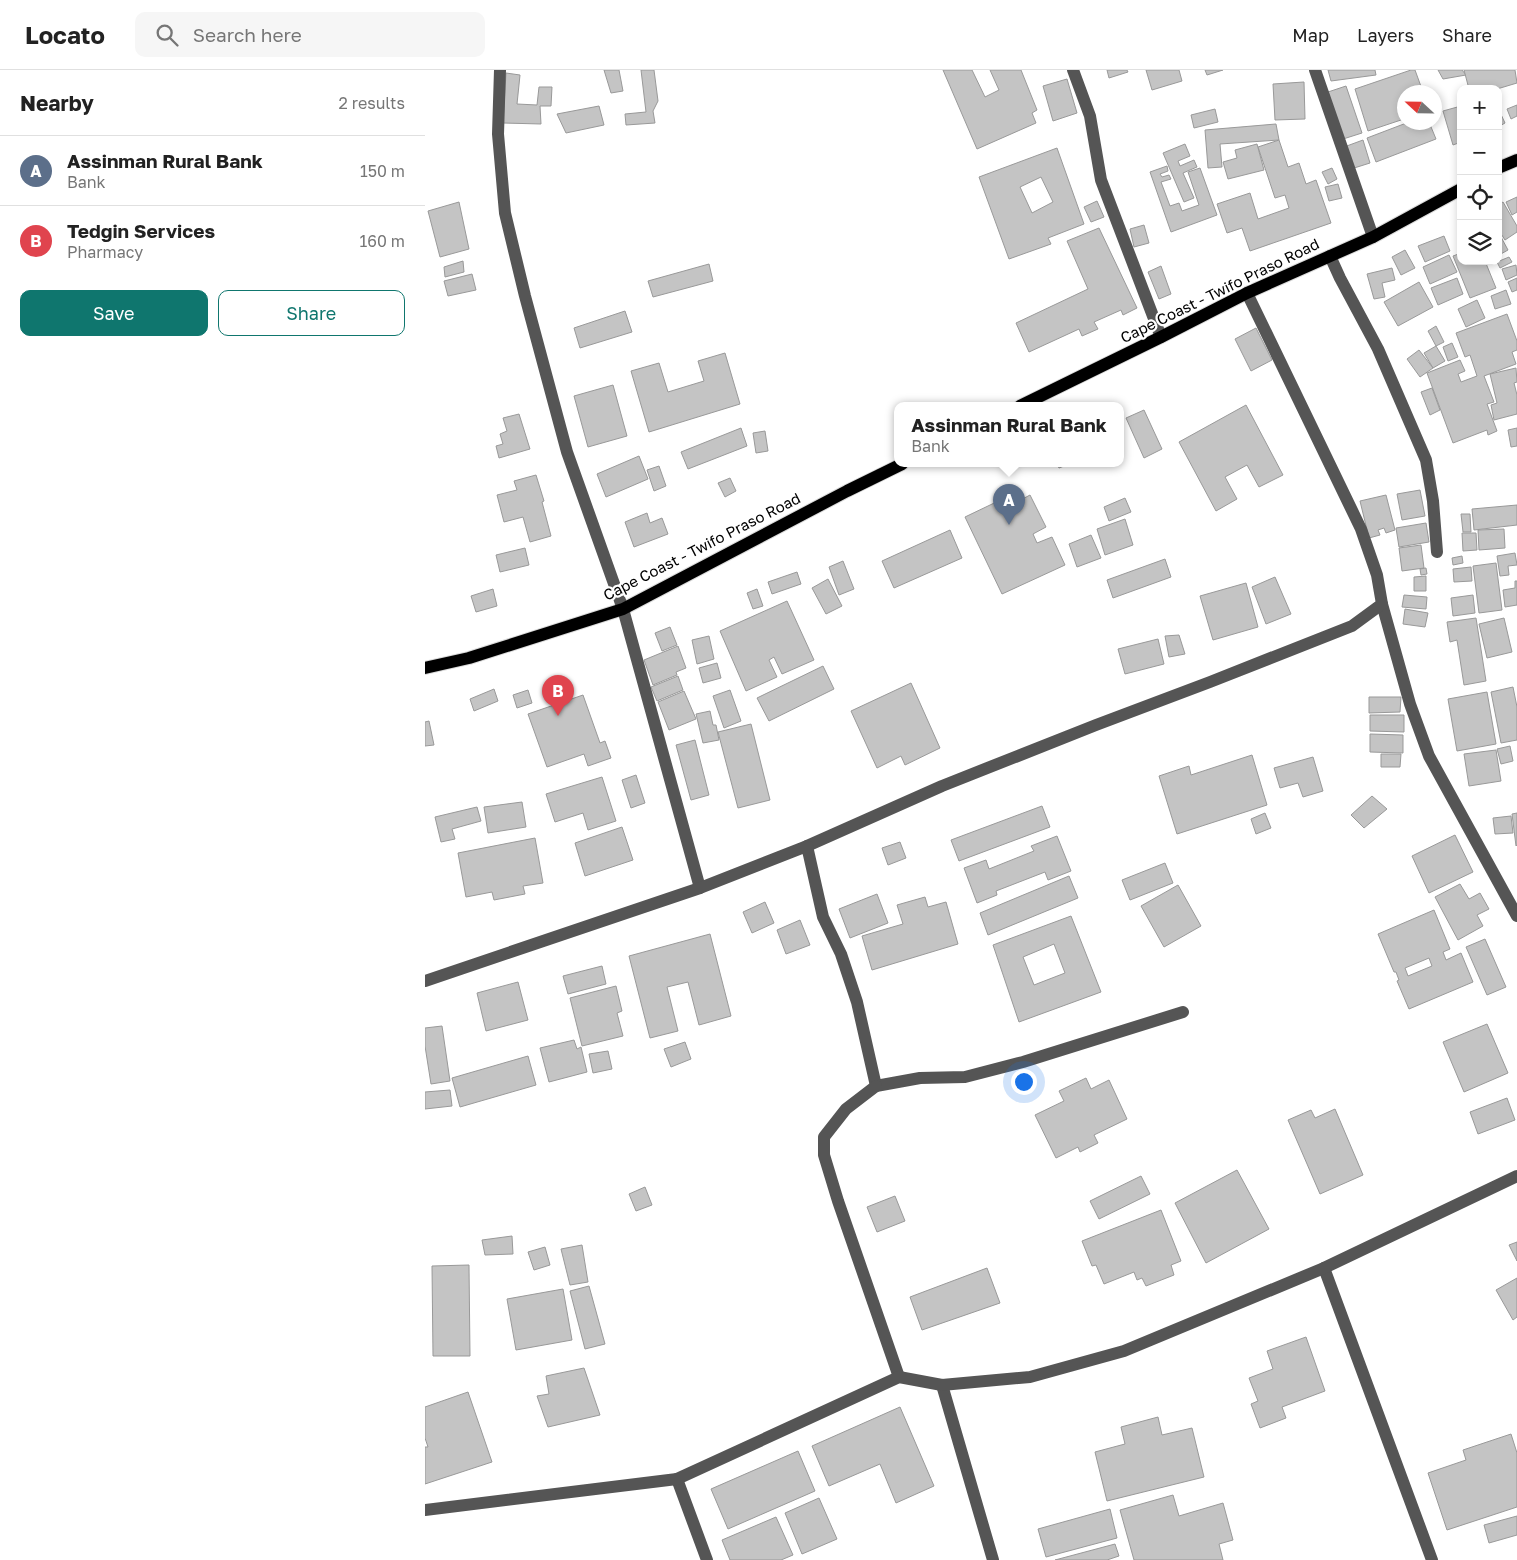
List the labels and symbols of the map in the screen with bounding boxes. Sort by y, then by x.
north arrow [1397,85,1442,130]
street label: Cape Coast - Twifo Praso Road [1117,234,1322,346]
pin: A [993,484,1025,525]
street label: Cape Coast - Twifo Praso Road [600,488,803,604]
pin: B [542,675,574,716]
your location [1011,1069,1037,1095]

